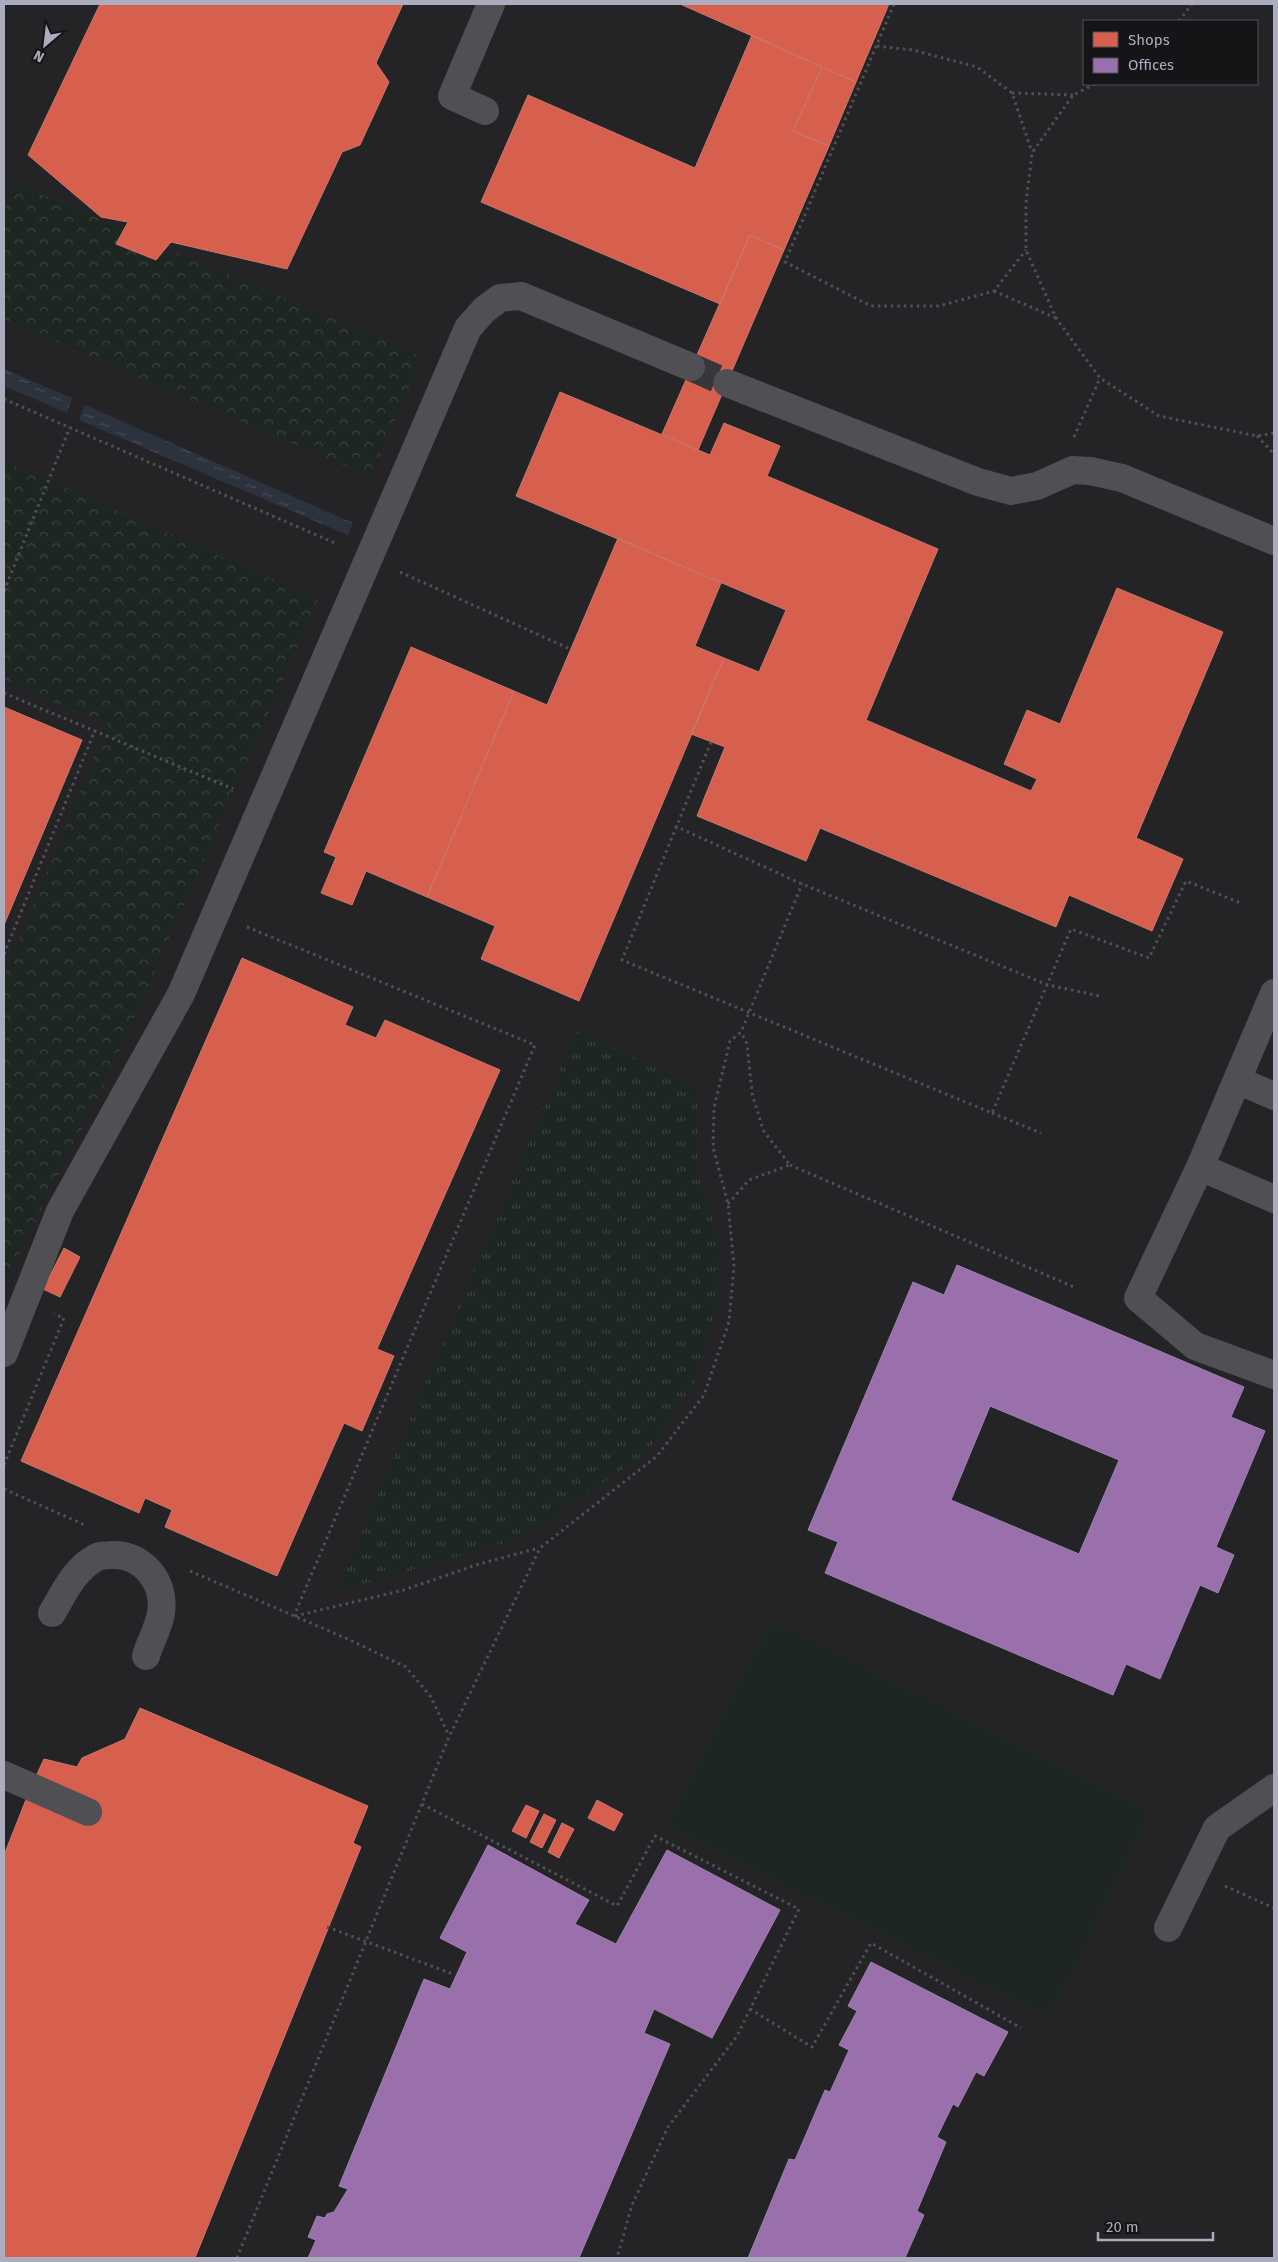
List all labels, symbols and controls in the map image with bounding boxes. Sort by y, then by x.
north arrow [20,20,70,70]
legend [1083,20,1258,85]
text: Shops [1128,31,1170,49]
text: N [31,46,47,66]
text: Offices [1128,56,1174,74]
scale bar [1098,2210,1213,2242]
text: 20 m [1106,2218,1139,2236]

